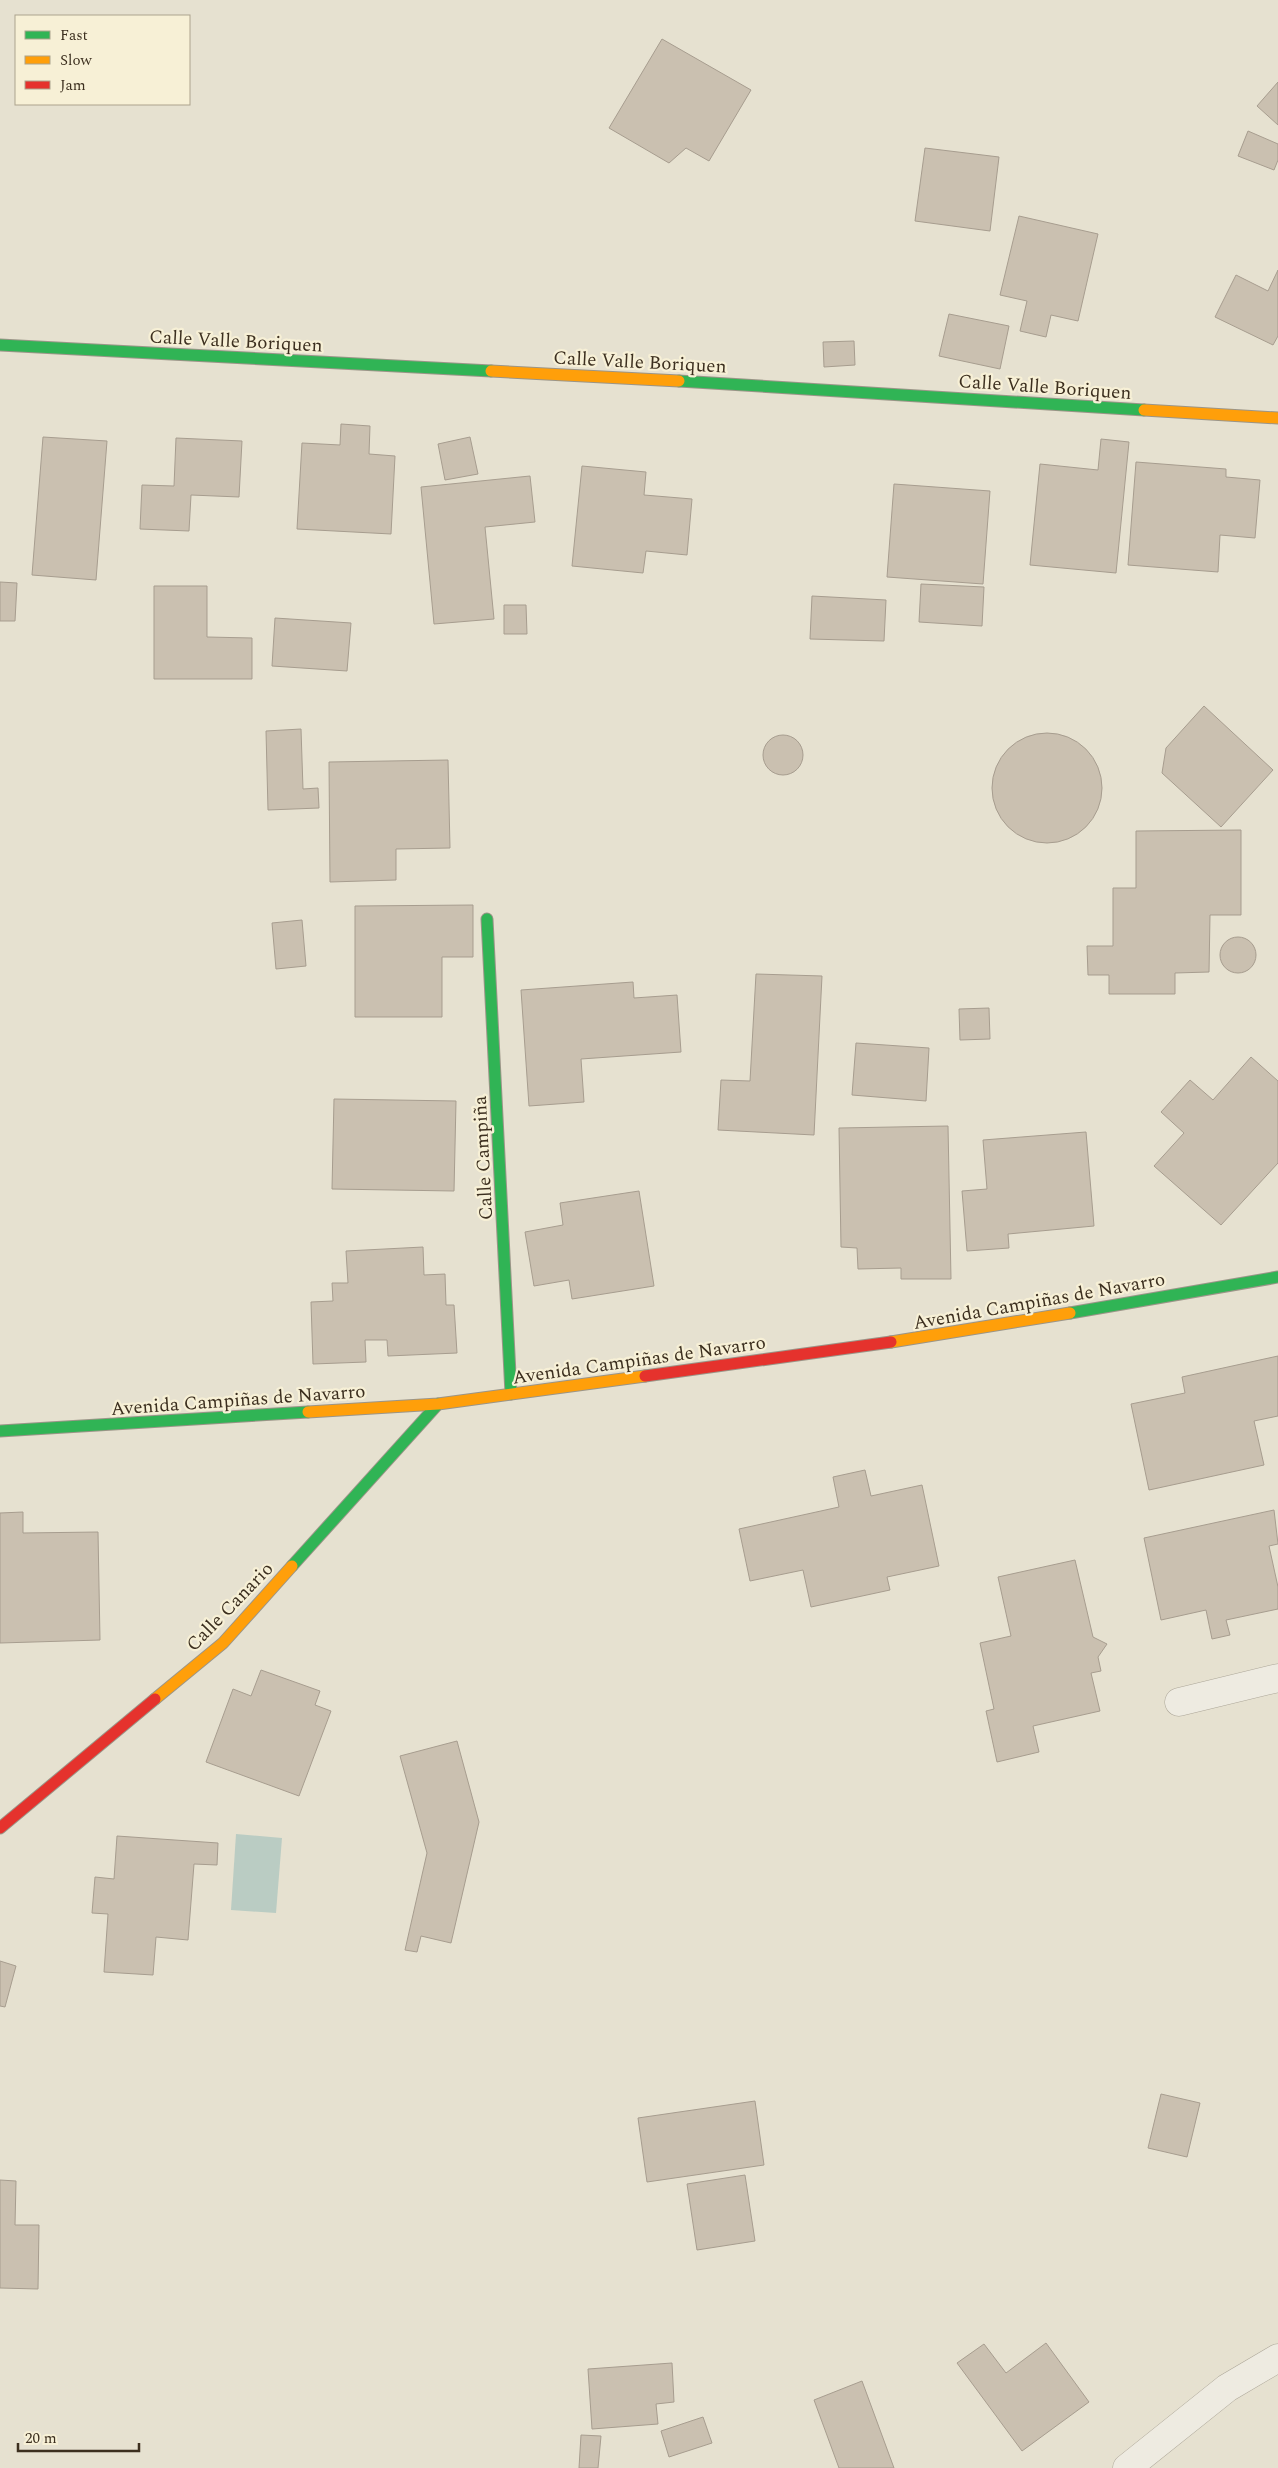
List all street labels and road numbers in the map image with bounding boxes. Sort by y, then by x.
street label: Calle Valle Boriquen [149,322,323,361]
street label: Calle Valle Boriquen [553,343,727,382]
street label: Calle Valle Boriquen [957,367,1132,408]
street label: Calle Campiña [466,1094,501,1221]
street label: Avenida Campiñas de Navarro [911,1265,1168,1338]
street label: Avenida Campiñas de Navarro [511,1328,768,1393]
street label: Avenida Campiñas de Navarro [110,1377,366,1424]
street label: Calle Canario [180,1556,281,1659]

